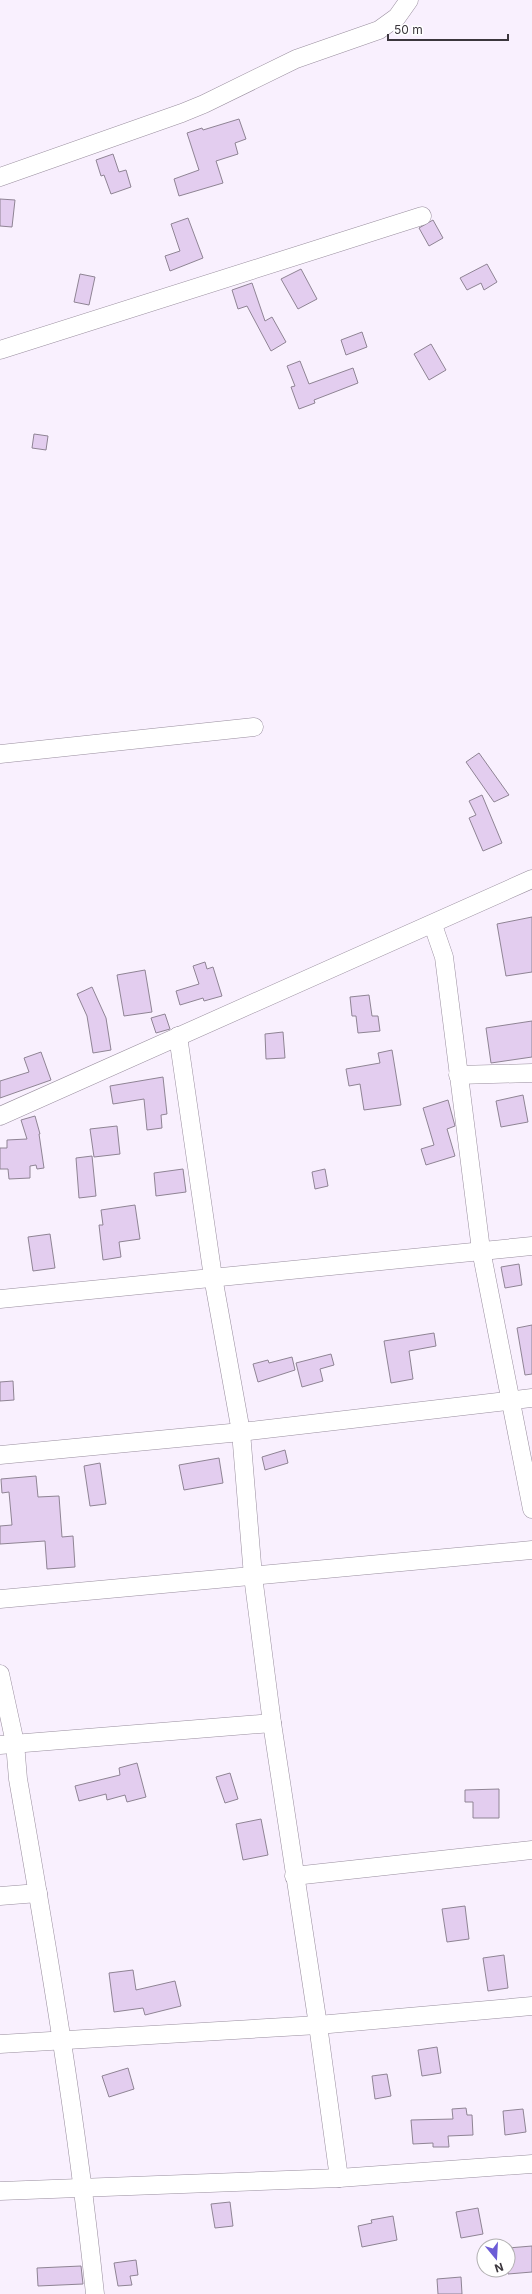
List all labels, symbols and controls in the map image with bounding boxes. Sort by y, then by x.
scale bar [388,16,508,42]
text: 50 m [394,22,423,37]
north arrow [476,2238,516,2278]
text: N [493,2260,505,2275]

